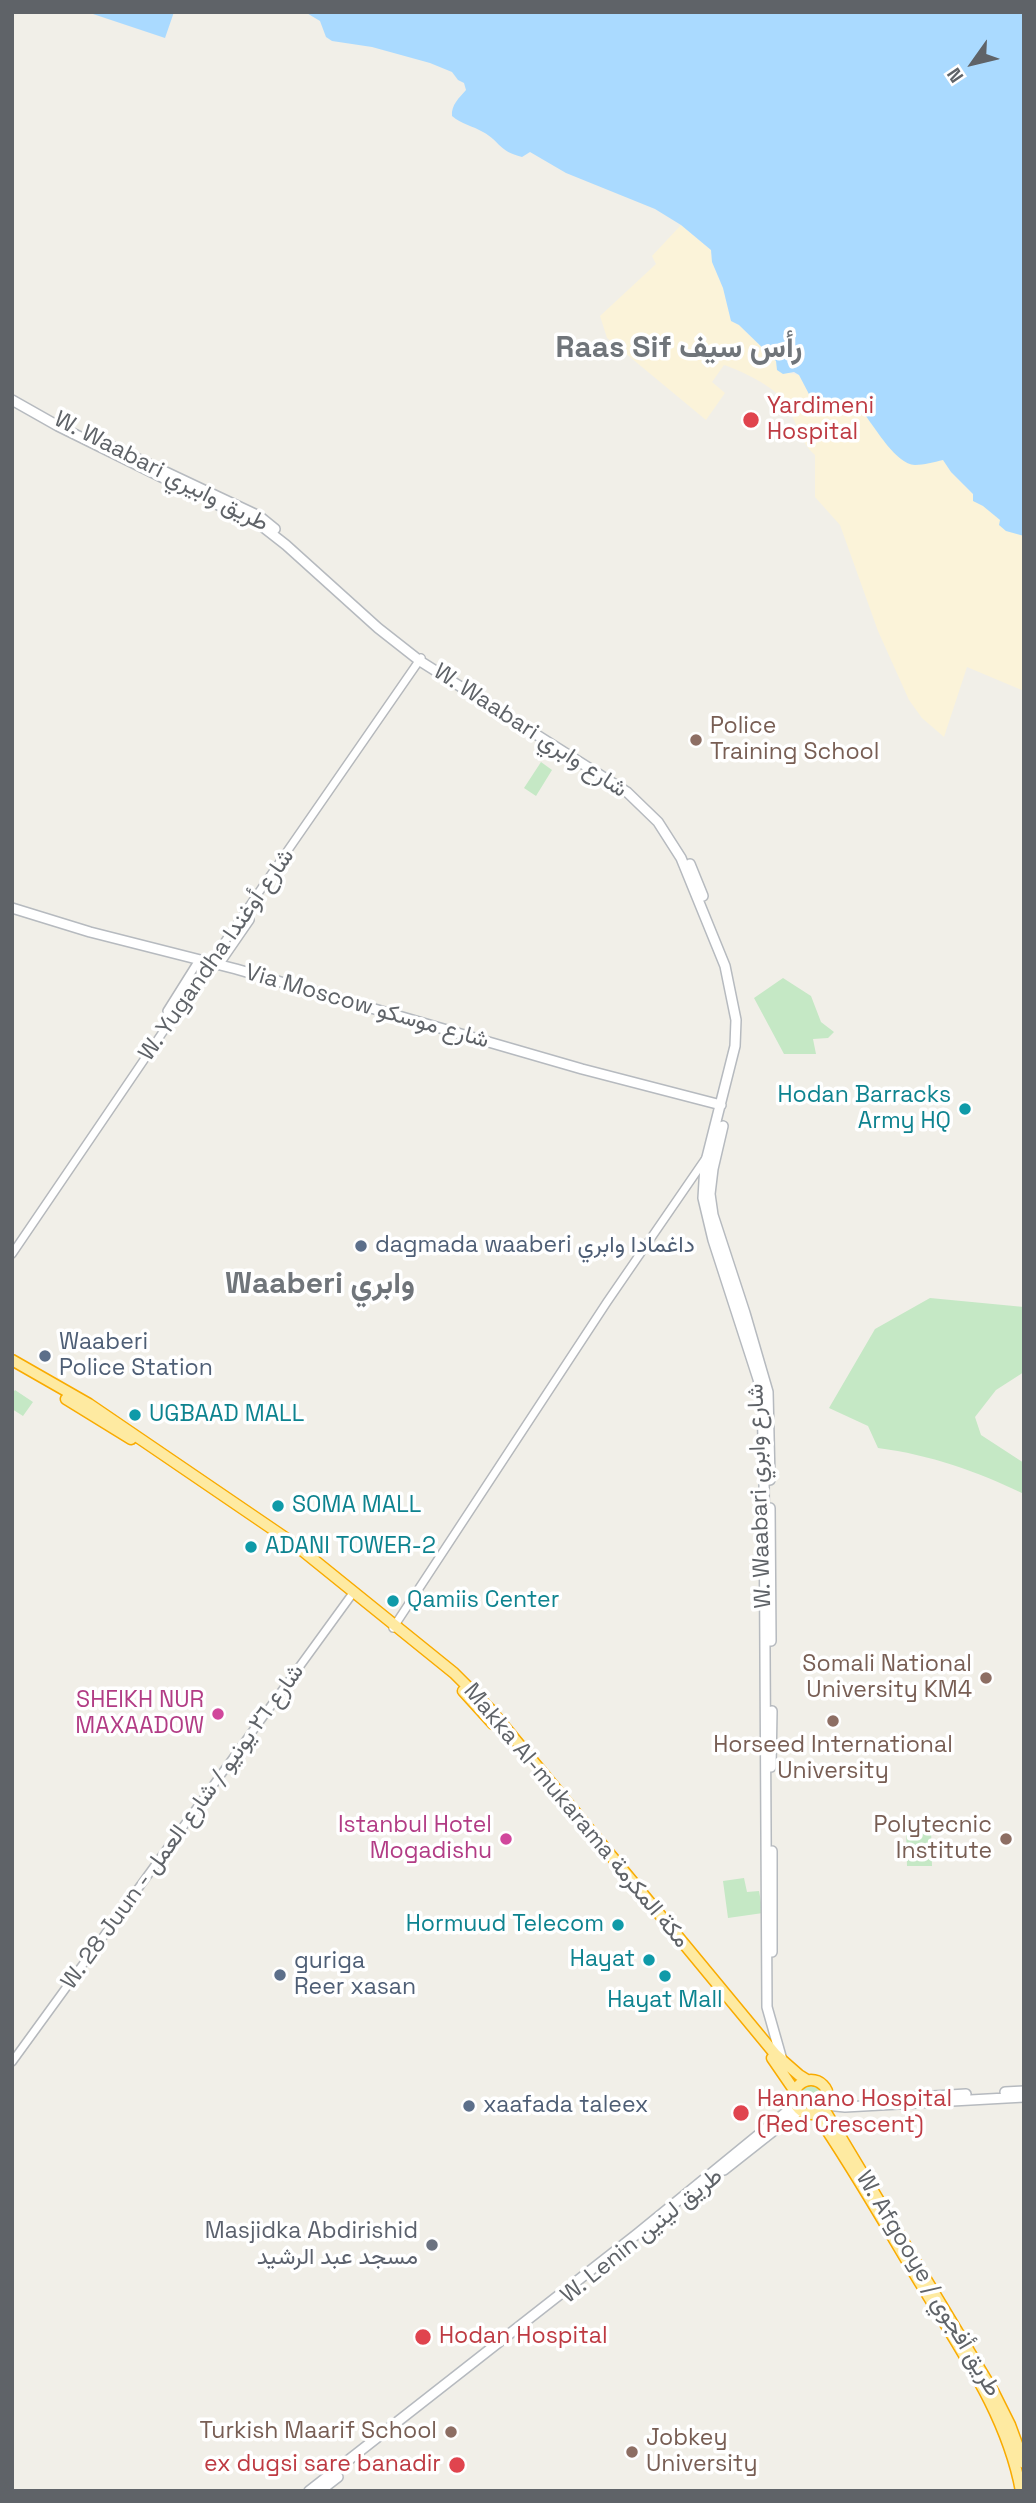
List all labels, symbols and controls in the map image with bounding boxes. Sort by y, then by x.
north arrow [938,28,1008,98]
text: N [941,63,969,87]
district label: Raas Sif رأس سيف [556,331,802,367]
place label: Yardimeni Hospital [767,393,874,447]
street label: W. Waabari طريق وابيري [49,406,273,538]
marker: Yardimeni Hospital [741,410,761,430]
street label: W. Waabari شارع وابري [428,658,632,804]
place label: Police Training School [710,713,879,767]
marker: Police Training School [688,732,704,748]
street label: W. Yugandha شارع أوغندا [133,844,301,1066]
street label: Via Moscow شارع موسكو [242,959,492,1055]
place label: Hodan Barracks Army HQ [777,1082,951,1136]
marker: Hodan Barracks Army HQ [957,1101,973,1117]
place label: dagmada waaberi داغمادا وابري [375,1232,695,1260]
marker: dagmada waaberi داغمادا وابري [353,1238,369,1254]
district label: Waaberi وابري [225,1267,415,1303]
place label: Waaberi Police Station [59,1329,213,1383]
marker: Waaberi Police Station [37,1348,53,1364]
street label: W. Waabari شارع وابري [742,1383,778,1609]
place label: UGBAAD MALL [149,1401,304,1429]
marker: UGBAAD MALL [127,1407,143,1423]
place label: SOMA MALL [292,1492,421,1520]
marker: SOMA MALL [270,1498,286,1514]
place label: ADANI TOWER-2 [265,1533,436,1561]
marker: ADANI TOWER-2 [243,1539,259,1555]
place label: Qamiis Center [407,1587,559,1615]
marker: Qamiis Center [385,1593,401,1609]
place label: Somali National University KM4 [802,1651,972,1705]
street label: W. 28 Juun - شارع ٢٦ يونيو / شارع العمل [56,1659,310,1995]
marker: Somali National University KM4 [978,1670,994,1686]
street label: Makka Al-mukarama مكة المكرمة [457,1678,695,1954]
place label: SHEIKH NUR MAXAADOW [75,1687,204,1741]
marker: SHEIKH NUR MAXAADOW [210,1706,226,1722]
marker: Horseed International University [825,1713,841,1729]
place label: Horseed International University [713,1732,953,1786]
place label: Istanbul Hotel Mogadishu [338,1812,492,1866]
place label: Polytecnic Institute [874,1812,992,1866]
marker: Istanbul Hotel Mogadishu [498,1831,514,1847]
marker: Polytecnic Institute [998,1831,1014,1847]
place label: Hormuud Telecom [406,1911,604,1939]
marker: Hormuud Telecom [610,1917,626,1933]
place label: Hayat [570,1946,635,1974]
place label: guriga Reer xasan [294,1948,416,2002]
marker: Hayat [641,1952,657,1968]
marker: guriga Reer xasan [272,1967,288,1983]
marker: Hayat Mall [657,1968,673,1984]
place label: Hayat Mall [607,1987,723,2015]
place label: Hannano Hospital (Red Crescent) [757,2086,952,2140]
place label: xaafada taleex [483,2092,648,2120]
marker: xaafada taleex [461,2098,477,2114]
marker: Hannano Hospital (Red Crescent) [731,2103,751,2123]
street label: W. Lenin طريق لينين [556,2162,728,2310]
street label: W. Afgooye / طريق أفجوي [850,2166,1006,2402]
place label: Masjidka Abdirishid مسجد عبد الرشيد [205,2218,418,2272]
marker: Masjidka Abdirishid مسجد عبد الرشيد [424,2237,440,2253]
place label: Hodan Hospital [439,2323,608,2351]
marker: Hodan Hospital [413,2327,433,2347]
place label: Turkish Maarif School [200,2418,437,2446]
marker: Turkish Maarif School [443,2424,459,2440]
place label: Jobkey University [646,2425,757,2479]
marker: Jobkey University [624,2444,640,2460]
place label: ex dugsi sare banadir [204,2451,441,2479]
marker: ex dugsi sare banadir [447,2455,467,2475]

